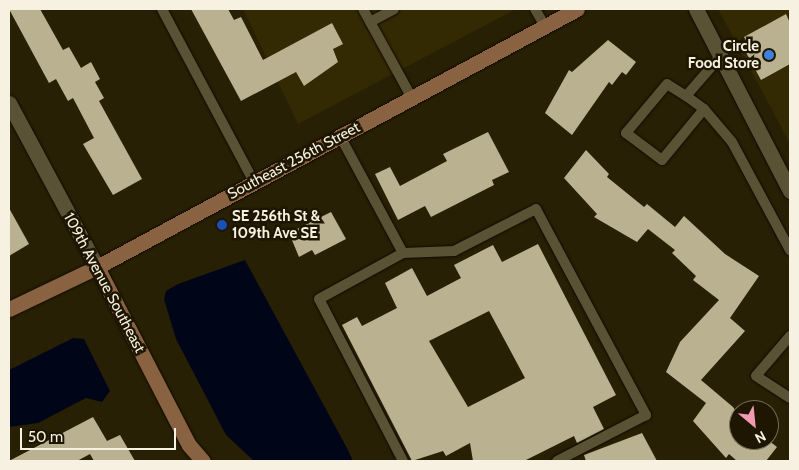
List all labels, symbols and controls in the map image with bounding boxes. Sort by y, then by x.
place label: Circle Food Store [688,37,759,72]
marker: Circle Food Store [763,49,775,61]
street label: Southeast 256th Street [225,119,363,203]
place label: SE 256th St & 109th Ave SE [232,207,320,242]
street label: 109th Avenue Southeast [60,210,148,356]
marker: SE 256th St & 109th Ave SE [216,219,228,231]
north arrow [729,400,779,450]
scale bar [22,418,179,450]
text: N [752,427,769,448]
text: 50 m [28,428,63,446]

